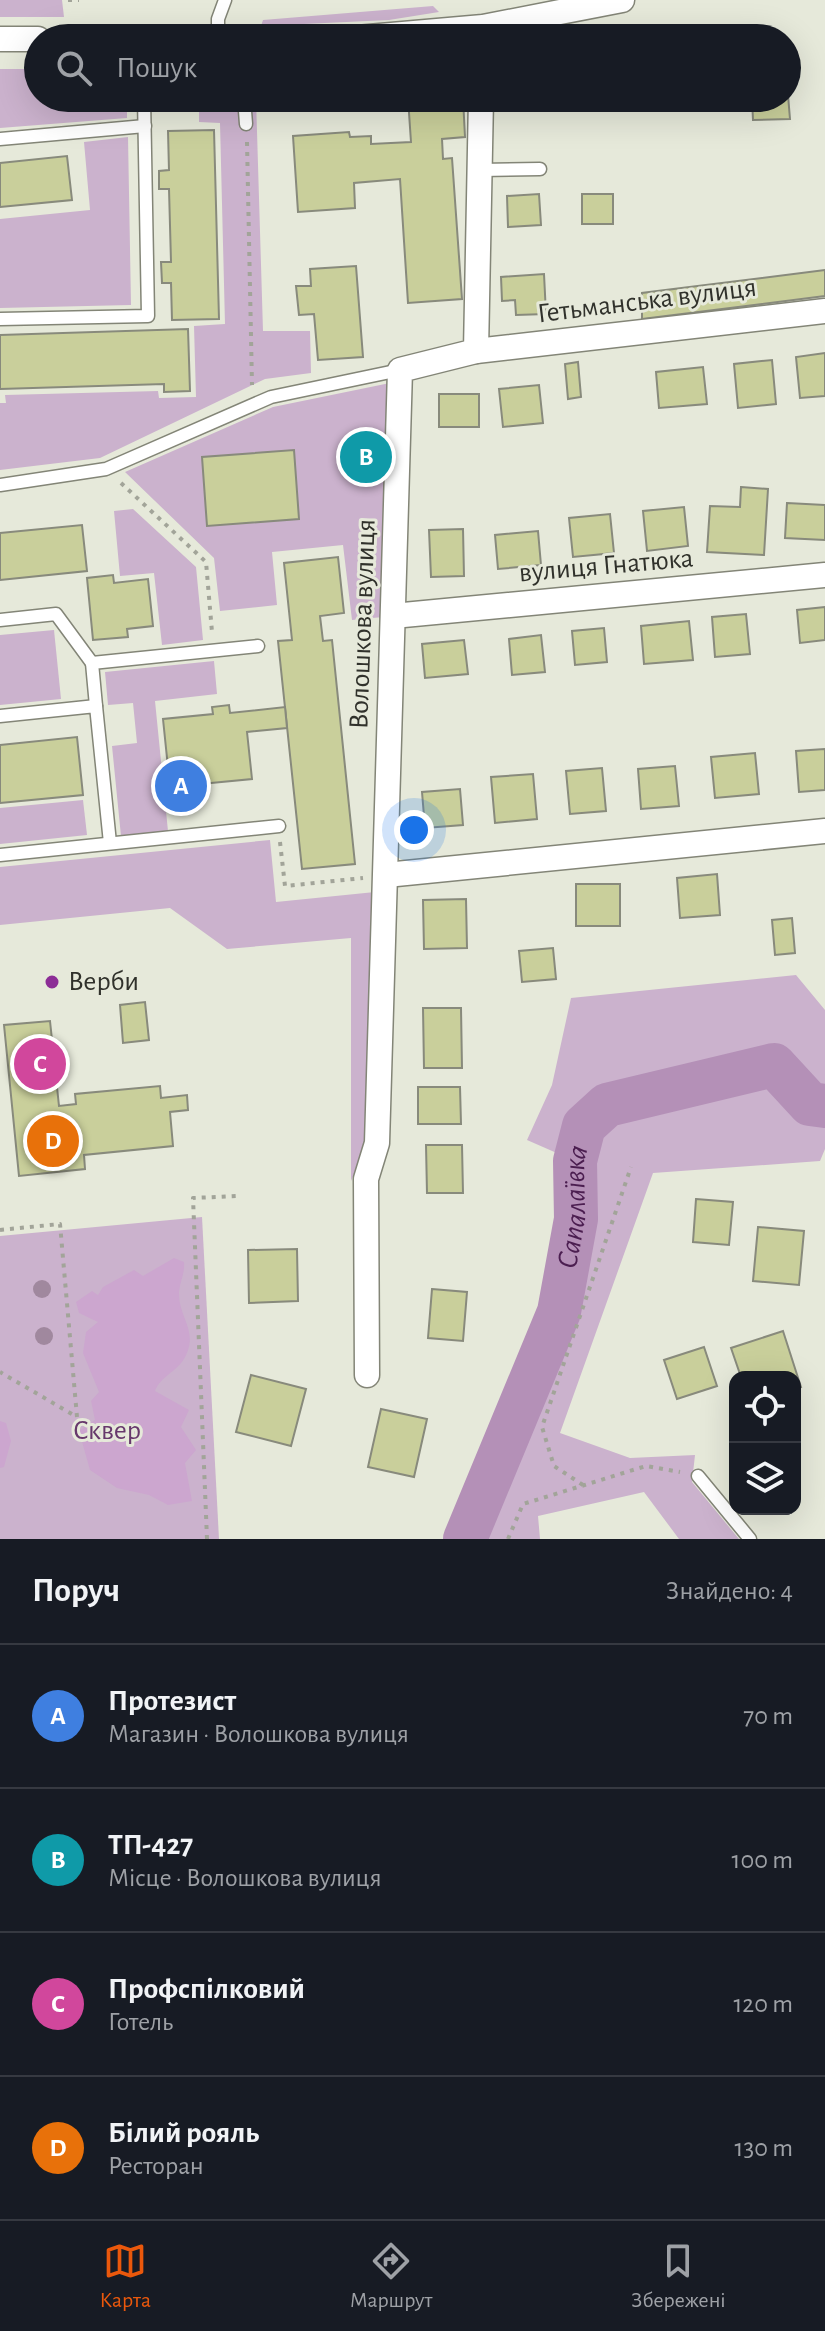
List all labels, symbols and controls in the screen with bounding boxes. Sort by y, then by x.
search box [24,24,801,112]
icon: search [52,46,96,90]
text: Пошук [116,53,197,83]
street label: Гетьманська вулиця [536,274,758,328]
pin: B [340,427,392,487]
street label: Волошкова вулиця [345,518,381,730]
street label: вулиця Гнатюка [518,544,695,588]
pin: A [155,756,207,816]
your location [394,810,434,850]
place label: Верби [68,968,139,996]
marker: Верби [43,973,61,991]
pin: C [14,1034,66,1094]
pin: D [27,1111,79,1171]
water label: Сапалаївка [552,1142,593,1271]
map controls [729,1371,801,1515]
button: locate [729,1371,801,1443]
park label: Сквер [73,1417,141,1445]
button: layers [729,1443,801,1515]
text: Поруч [32,1574,120,1608]
text: Знайдено: 4 [666,1578,793,1604]
text: Протезист [108,1686,236,1716]
text: A [50,1703,66,1729]
text: 70 m [743,1703,793,1729]
text: Магазин · Волошкова вулиця [108,1721,409,1747]
text: ТП-427 [108,1830,193,1860]
text: B [50,1847,66,1873]
text: 100 m [732,1847,793,1873]
text: Місце · Волошкова вулиця [108,1865,382,1891]
text: Профспілковий [108,1974,305,2004]
text: C [51,1991,65,2017]
text: 120 m [733,1991,793,2017]
text: Готель [108,2009,173,2035]
text: Білий рояль [108,2118,259,2148]
text: D [49,2135,67,2161]
text: 130 m [735,2135,793,2161]
text: Ресторан [108,2153,204,2179]
tab: Карта [99,2239,151,2313]
tab: Маршрут [350,2239,432,2313]
tab: Збережені [631,2239,726,2313]

